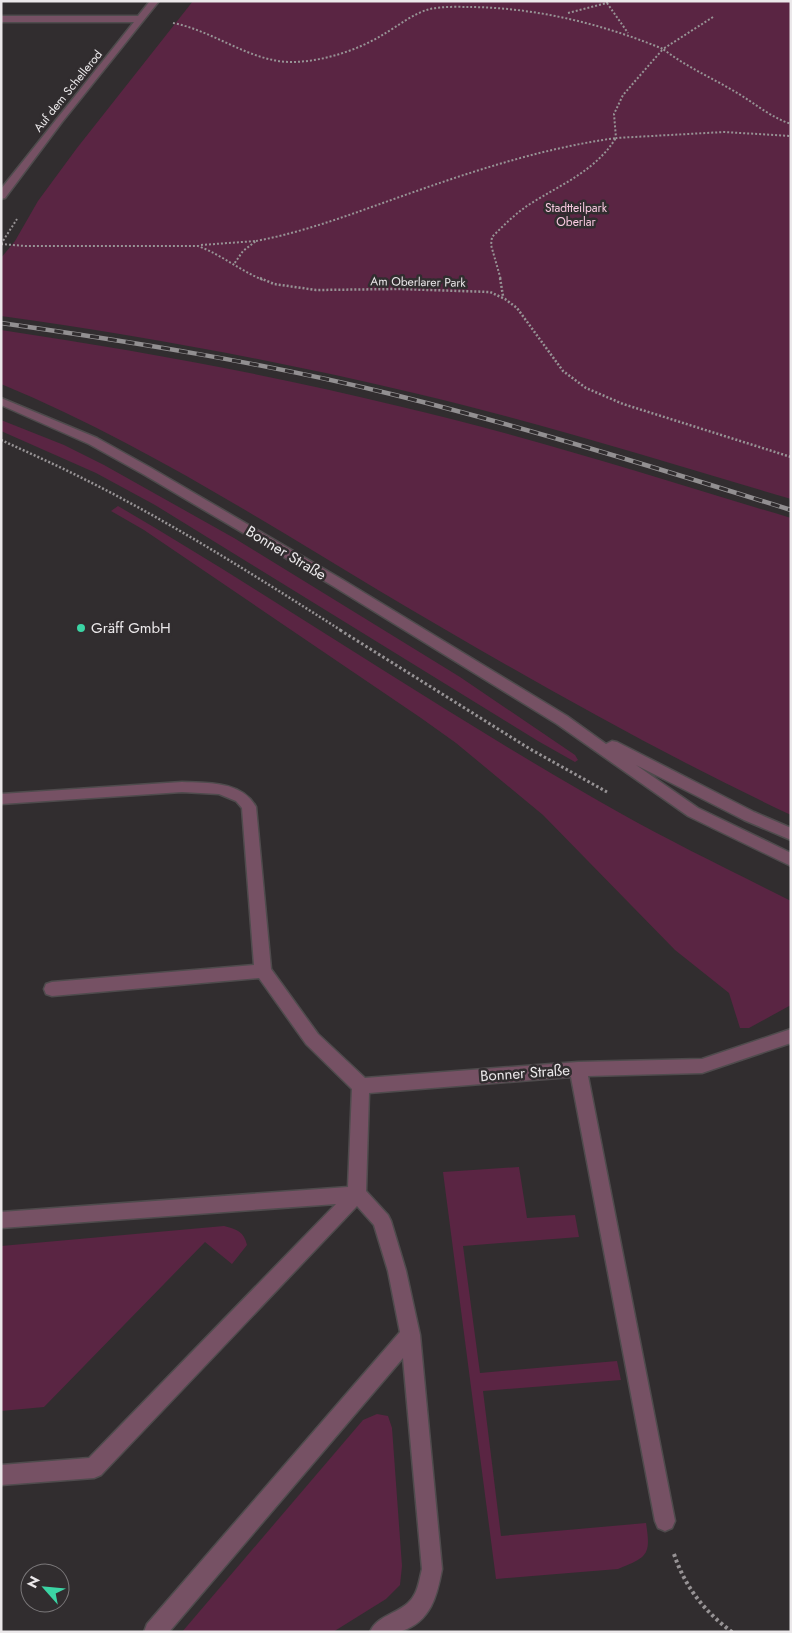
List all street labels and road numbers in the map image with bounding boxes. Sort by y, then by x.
street label: Auf dem Schellerod [29,46,107,136]
street label: Am Oberlarer Park [370,272,466,292]
street label: Bonner Straße [242,520,330,586]
street label: Bonner Straße [479,1059,571,1087]

